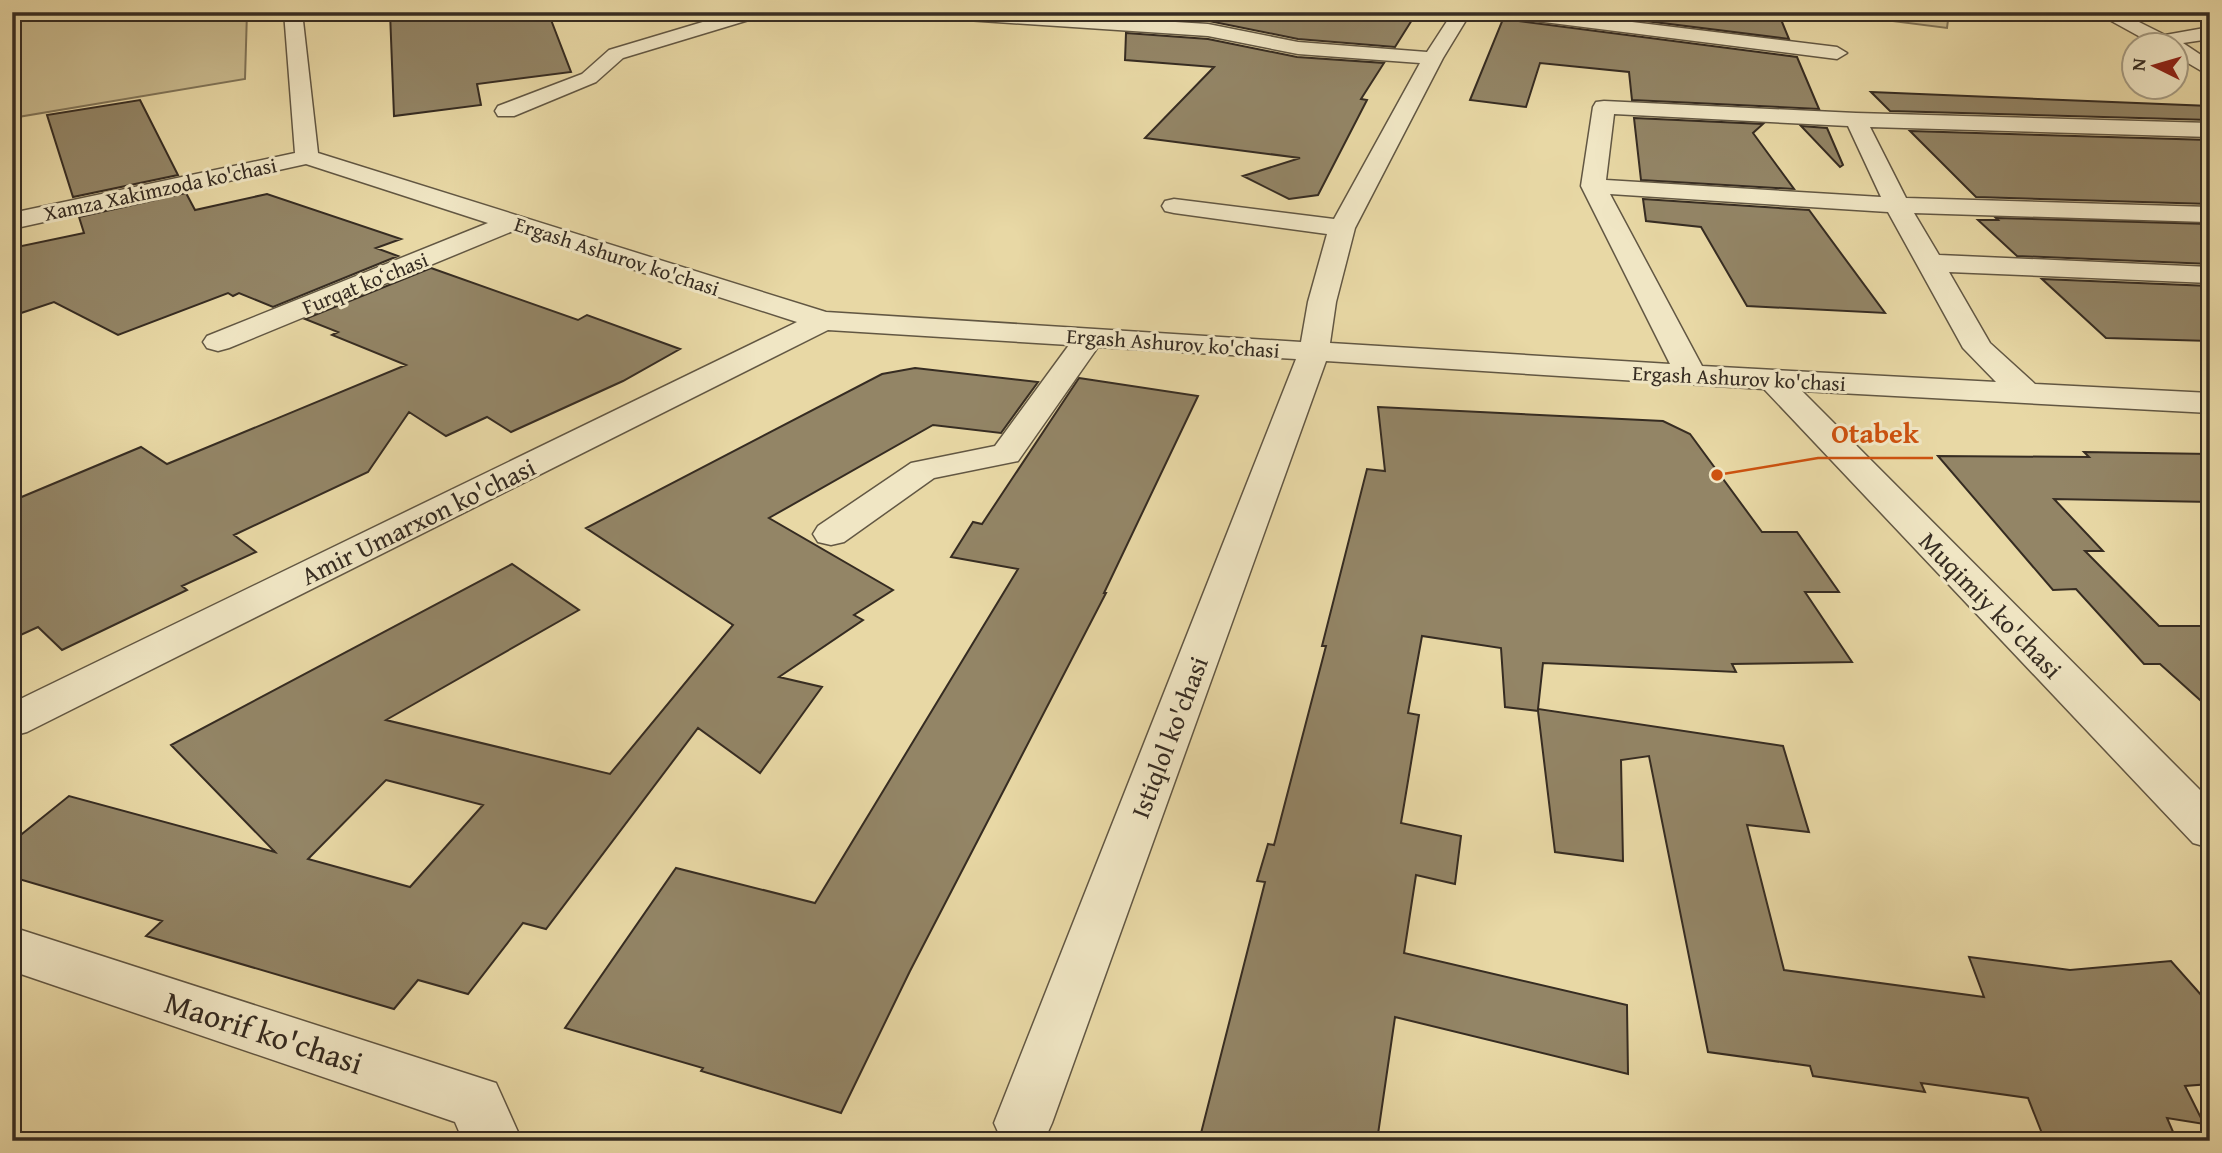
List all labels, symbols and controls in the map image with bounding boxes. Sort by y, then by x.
north arrow [2120,32,2190,102]
text: N [2124,57,2153,72]
street label: Xamza Xakimzoda ko'chasi [41,149,279,229]
street label: Ergash Ashurov ko'chasi [511,208,723,304]
street label: Furqat koʻchasi [297,244,433,322]
street label: Ergash Ashurov ko'chasi [1065,320,1281,366]
street label: Ergash Ashurov ko'chasi [1632,357,1847,399]
callout: Otabek [1818,409,1933,458]
text: Otabek [1831,412,1920,453]
street label: Amir Umarxon ko'chasi [294,447,542,595]
street label: Muqimiy ko'chasi [1910,522,2072,688]
street label: Istiqlol ko'chasi [1120,650,1218,824]
street label: Maorif ko'chasi [159,978,369,1086]

